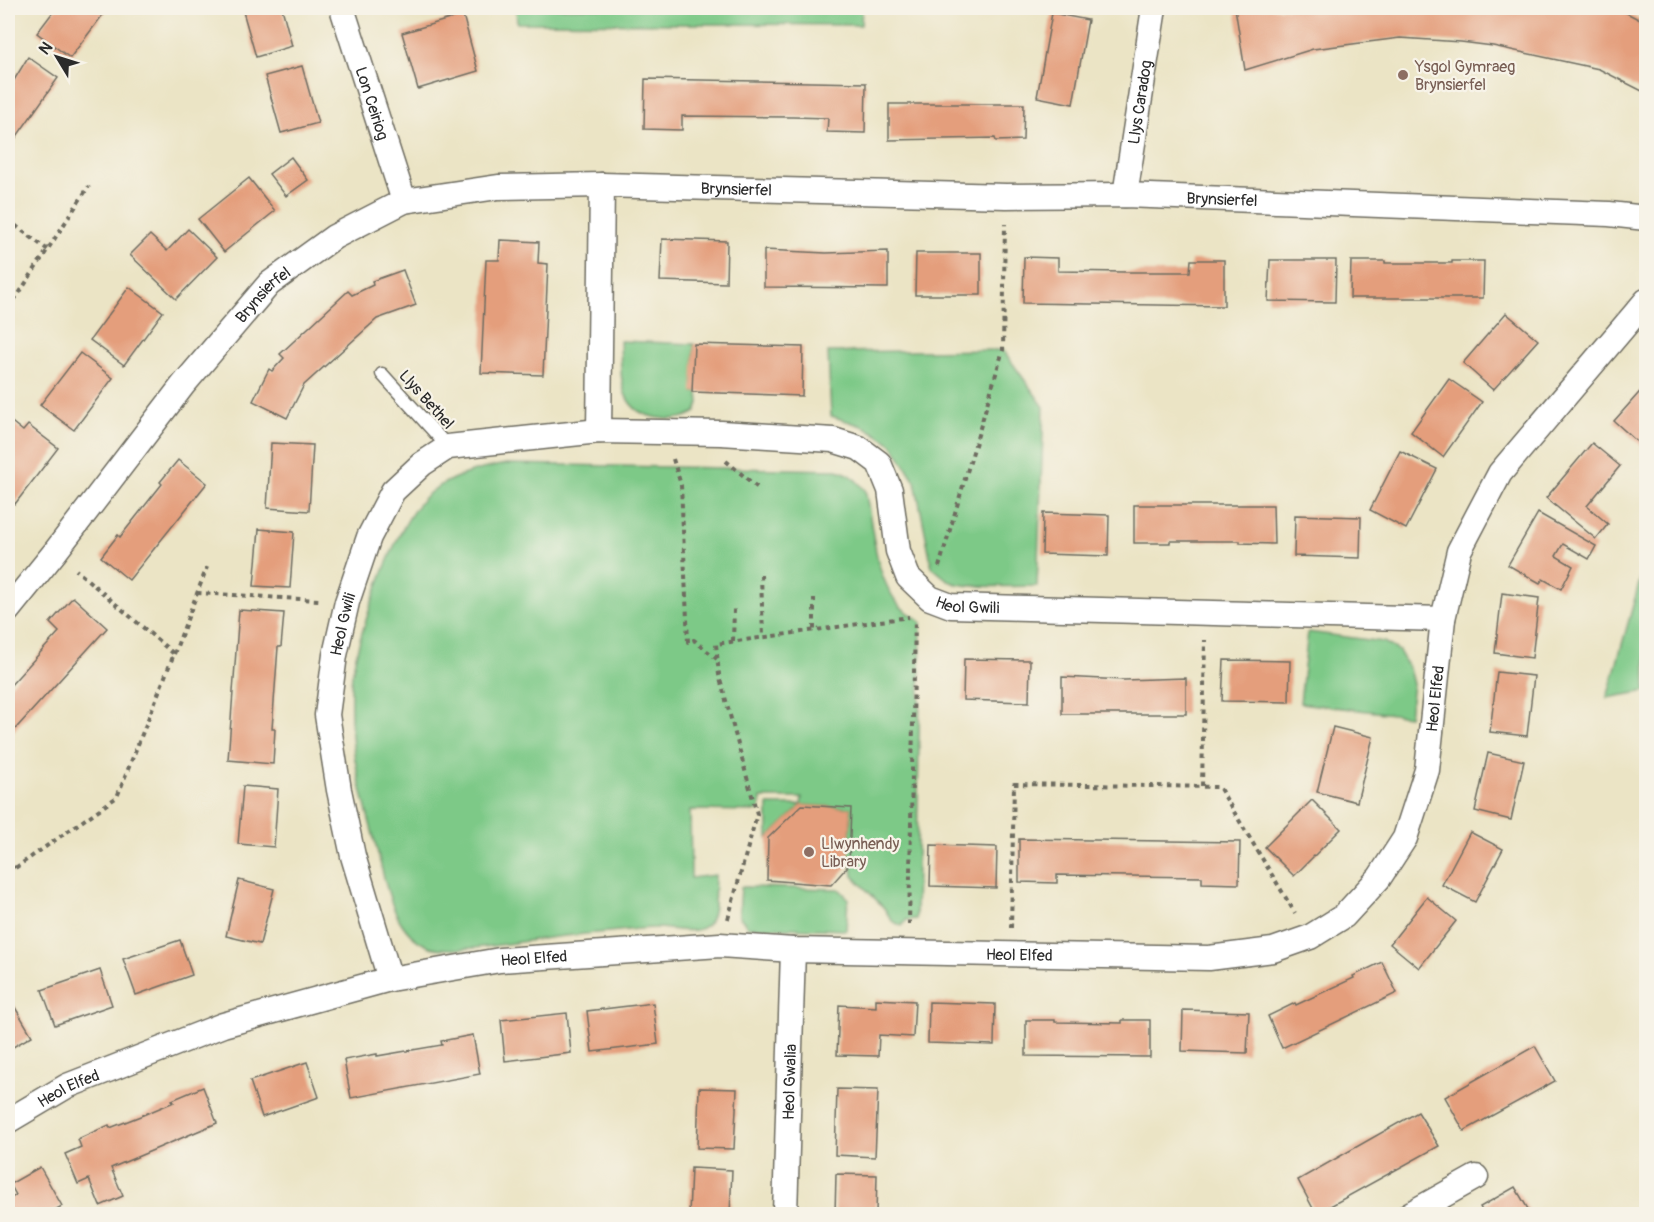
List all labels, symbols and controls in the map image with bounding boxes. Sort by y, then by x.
north arrow [27,27,87,87]
text: N [35,38,57,59]
place label: Ysgol Gymraeg Brynsierfel [1414,57,1515,95]
street label: Llys Caradog [1124,59,1157,146]
street label: Lon Ceiriog [351,64,393,143]
marker: Ysgol Gymraeg Brynsierfel [1396,68,1410,82]
street label: Brynsierfel [700,179,772,201]
street label: Brynsierfel [1186,188,1258,211]
street label: Brynsierfel [231,263,295,327]
street label: Llys Bethel [394,366,458,433]
street label: Heol Gwili [326,590,360,658]
street label: Heol Gwili [932,592,1000,618]
street label: Heol Elfed [1422,665,1449,733]
place label: Llwynhendy Library [821,834,899,872]
marker: Llwynhendy Library [802,845,816,859]
street label: Heol Elfed [986,945,1053,966]
street label: Heol Elfed [500,946,568,971]
street label: Heol Gwalia [779,1044,801,1121]
street label: Heol Elfed [34,1065,102,1112]

